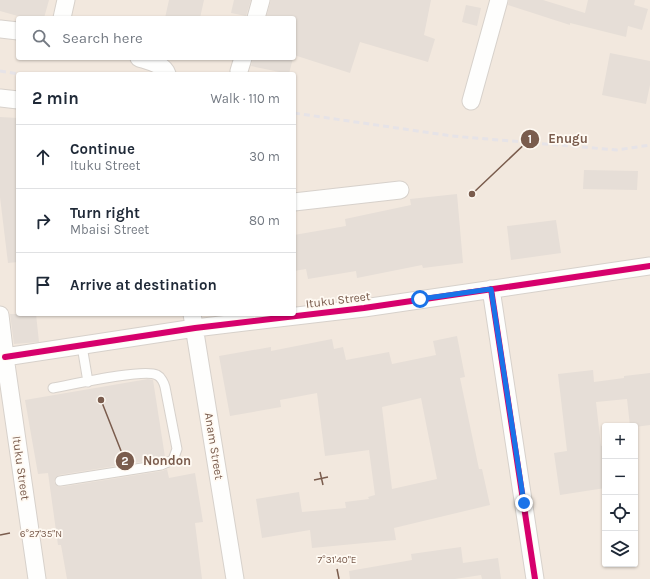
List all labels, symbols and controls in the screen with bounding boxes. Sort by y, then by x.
search box [16,16,296,60]
icon: search [30,27,52,49]
text: Search here [62,29,143,47]
text: 2 min [32,88,79,108]
text: Walk · 110 m [211,91,280,106]
callout: Enugu [520,126,595,151]
text: Enugu [548,131,588,146]
text: 1 [528,132,532,146]
text: Continue [70,140,135,158]
icon: ahead [32,146,54,168]
text: 30 m [249,149,280,164]
text: Ituku Street [70,158,140,173]
text: Turn right [70,204,140,222]
icon: right [32,210,54,232]
text: 80 m [249,213,280,228]
text: Mbaisi Street [70,222,149,237]
icon: arrive [32,274,54,296]
text: Arrive at destination [70,276,217,294]
street label: Ituku Street [305,289,372,311]
route start [411,290,429,308]
street label: Anam Street [202,411,226,481]
map controls [602,423,638,567]
button: + [602,423,638,459]
street label: Ituku Street [10,435,33,502]
callout: Nondon [115,448,200,473]
text: Nondon [143,453,191,468]
text: 2 [121,454,129,468]
button: − [602,459,638,495]
route end [515,494,533,512]
button: locate [602,495,638,531]
text: 6°27'35"N [20,528,62,540]
button: layers [602,531,638,567]
text: 7°31'40"E [318,554,356,566]

